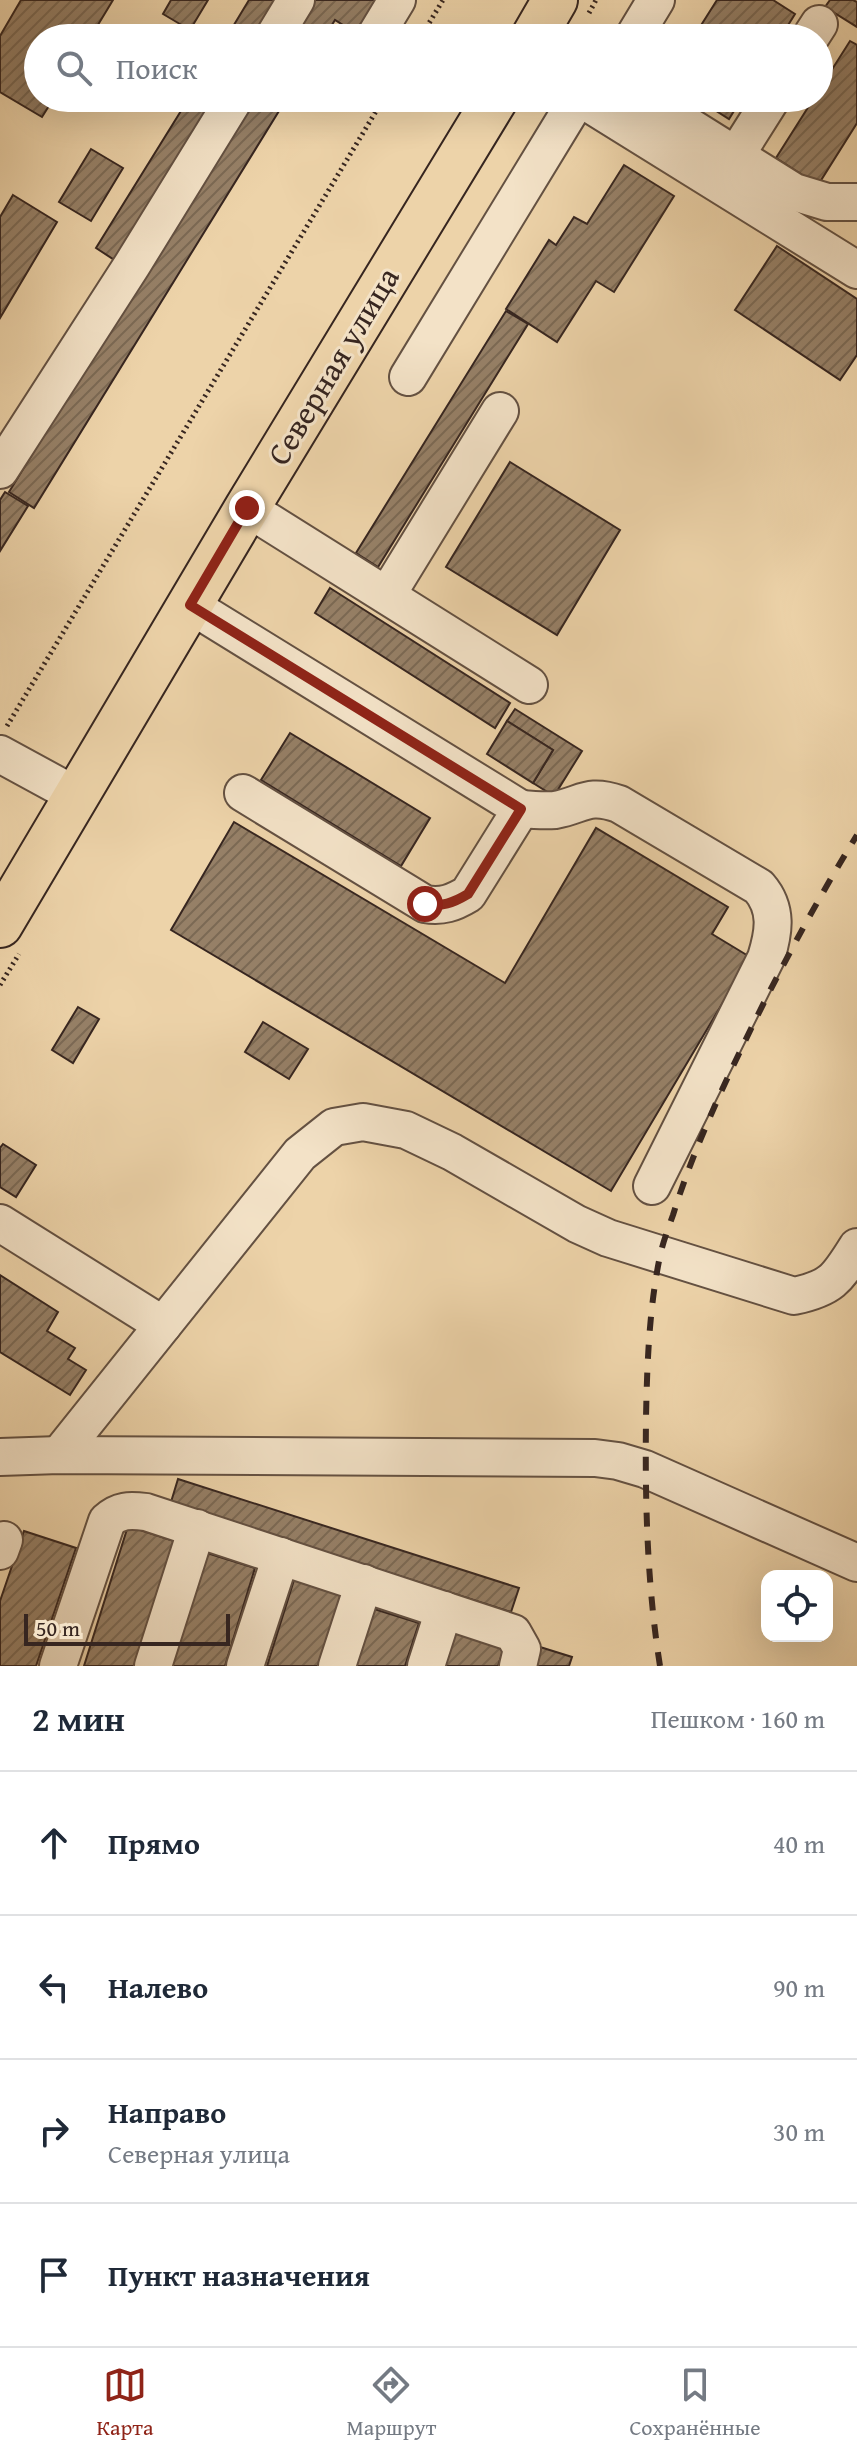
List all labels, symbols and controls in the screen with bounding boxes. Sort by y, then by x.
search box [24,24,833,112]
icon: search [52,46,96,90]
text: Поиск [116,46,198,90]
street label: Северная улица [255,257,411,474]
route end [229,490,265,526]
route start [407,886,443,922]
map controls [761,1570,833,1642]
button: locate [761,1570,833,1642]
scale bar [24,1610,230,1646]
text: 50 m [36,1612,80,1644]
text: 2 мин [32,1694,125,1743]
text: Пешком · 160 m [651,1699,825,1738]
icon: ahead [32,1821,76,1865]
text: Прямо [108,1821,200,1865]
text: 40 m [773,1824,825,1863]
icon: left [32,1965,76,2009]
text: Налево [108,1965,208,2009]
text: 90 m [773,1968,825,2007]
text: Направо [108,2090,226,2134]
icon: right [32,2109,76,2153]
text: 30 m [773,2112,825,2151]
text: Северная улица [108,2134,290,2173]
icon: arrive [32,2253,76,2297]
text: Пункт назначения [108,2253,370,2297]
tab: Карта [96,2363,153,2443]
tab: Маршрут [346,2363,436,2443]
tab: Сохранённые [629,2363,760,2443]

